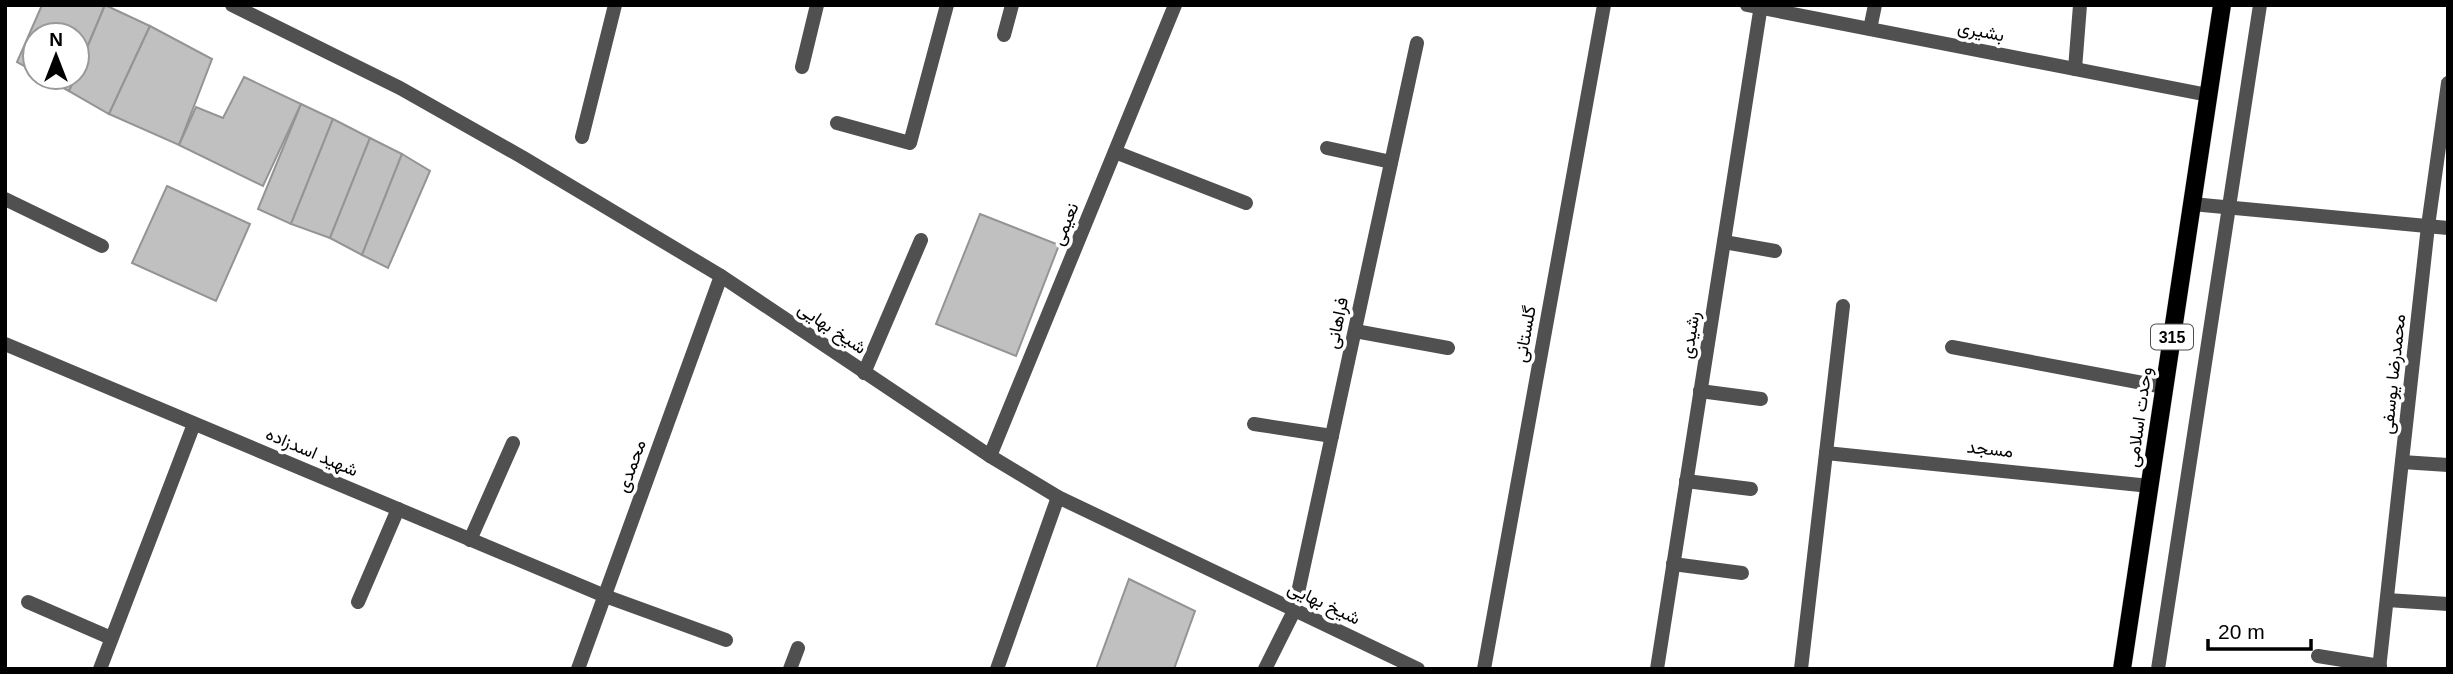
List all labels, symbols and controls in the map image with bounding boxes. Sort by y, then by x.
street label: بشیری [1956,17,2006,46]
north arrow [21,21,91,91]
text: N [49,29,63,50]
street label: نعیمی [1047,200,1083,249]
street label: فراهانی [1322,295,1353,351]
street label: شیخ بهایی [793,298,870,360]
street label: گلستانی [1510,304,1541,364]
street label: رشیدی [1676,310,1705,360]
street label: محمدرضا یوسفی [2377,313,2410,435]
road number: 315 [2151,324,2193,350]
street label: وحدت اسلامی [2122,365,2157,469]
street label: شهید اسدزاده [262,424,361,481]
street label: محمدی [612,437,651,495]
street label: مسجد [1966,437,2014,461]
street label: شیخ بهایی [1284,577,1363,630]
scale bar [2208,608,2311,652]
text: 20 m [2218,620,2265,643]

